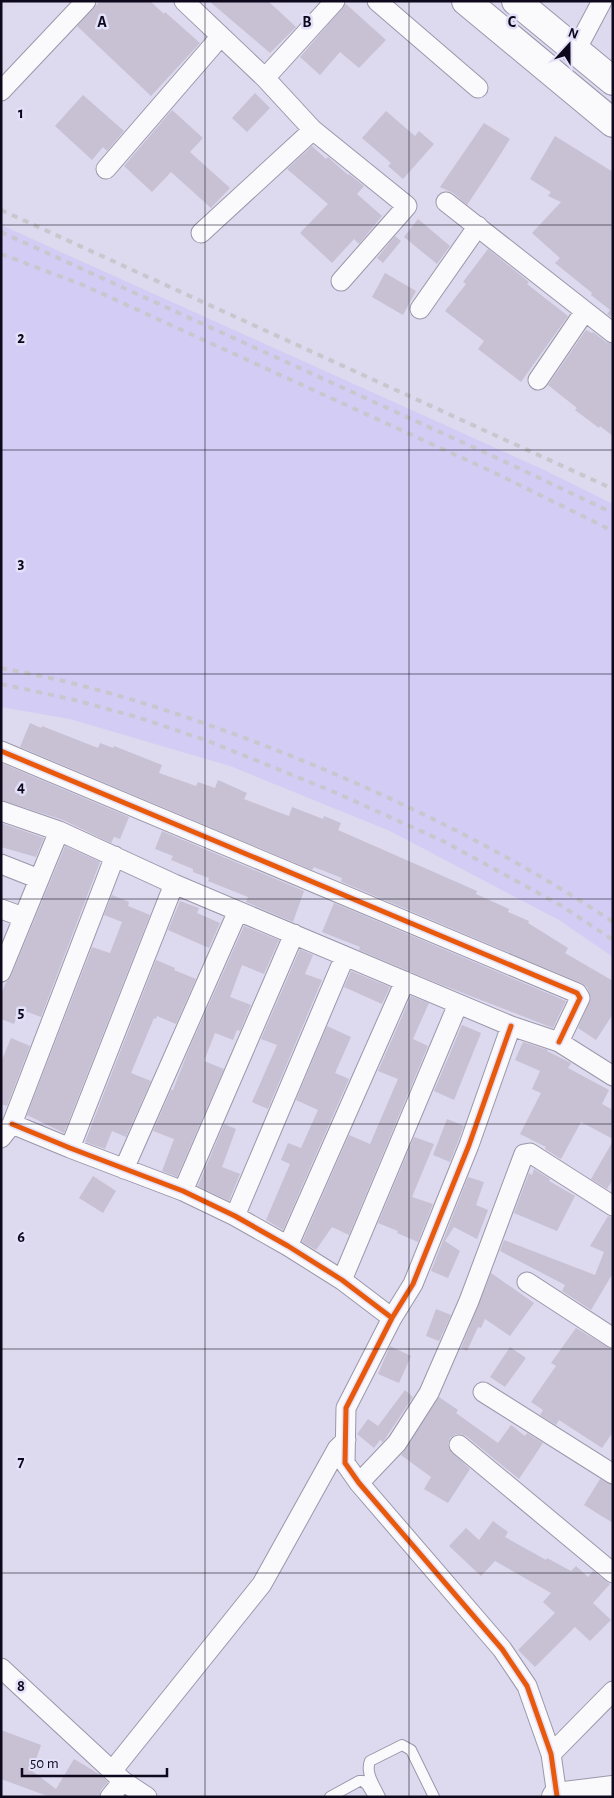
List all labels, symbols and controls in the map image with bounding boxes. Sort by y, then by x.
text: A [97,14,107,30]
text: B [302,14,312,30]
text: C [508,14,517,30]
north arrow [544,20,594,70]
text: N [566,26,580,42]
text: 1 [18,105,24,121]
text: 2 [17,330,25,346]
text: 3 [18,555,25,571]
text: 4 [17,779,25,795]
text: 5 [18,1004,25,1020]
text: 6 [17,1229,25,1245]
text: 7 [18,1454,25,1470]
text: 8 [17,1678,25,1694]
scale bar [22,1746,168,1778]
text: 50 m [30,1756,59,1771]

